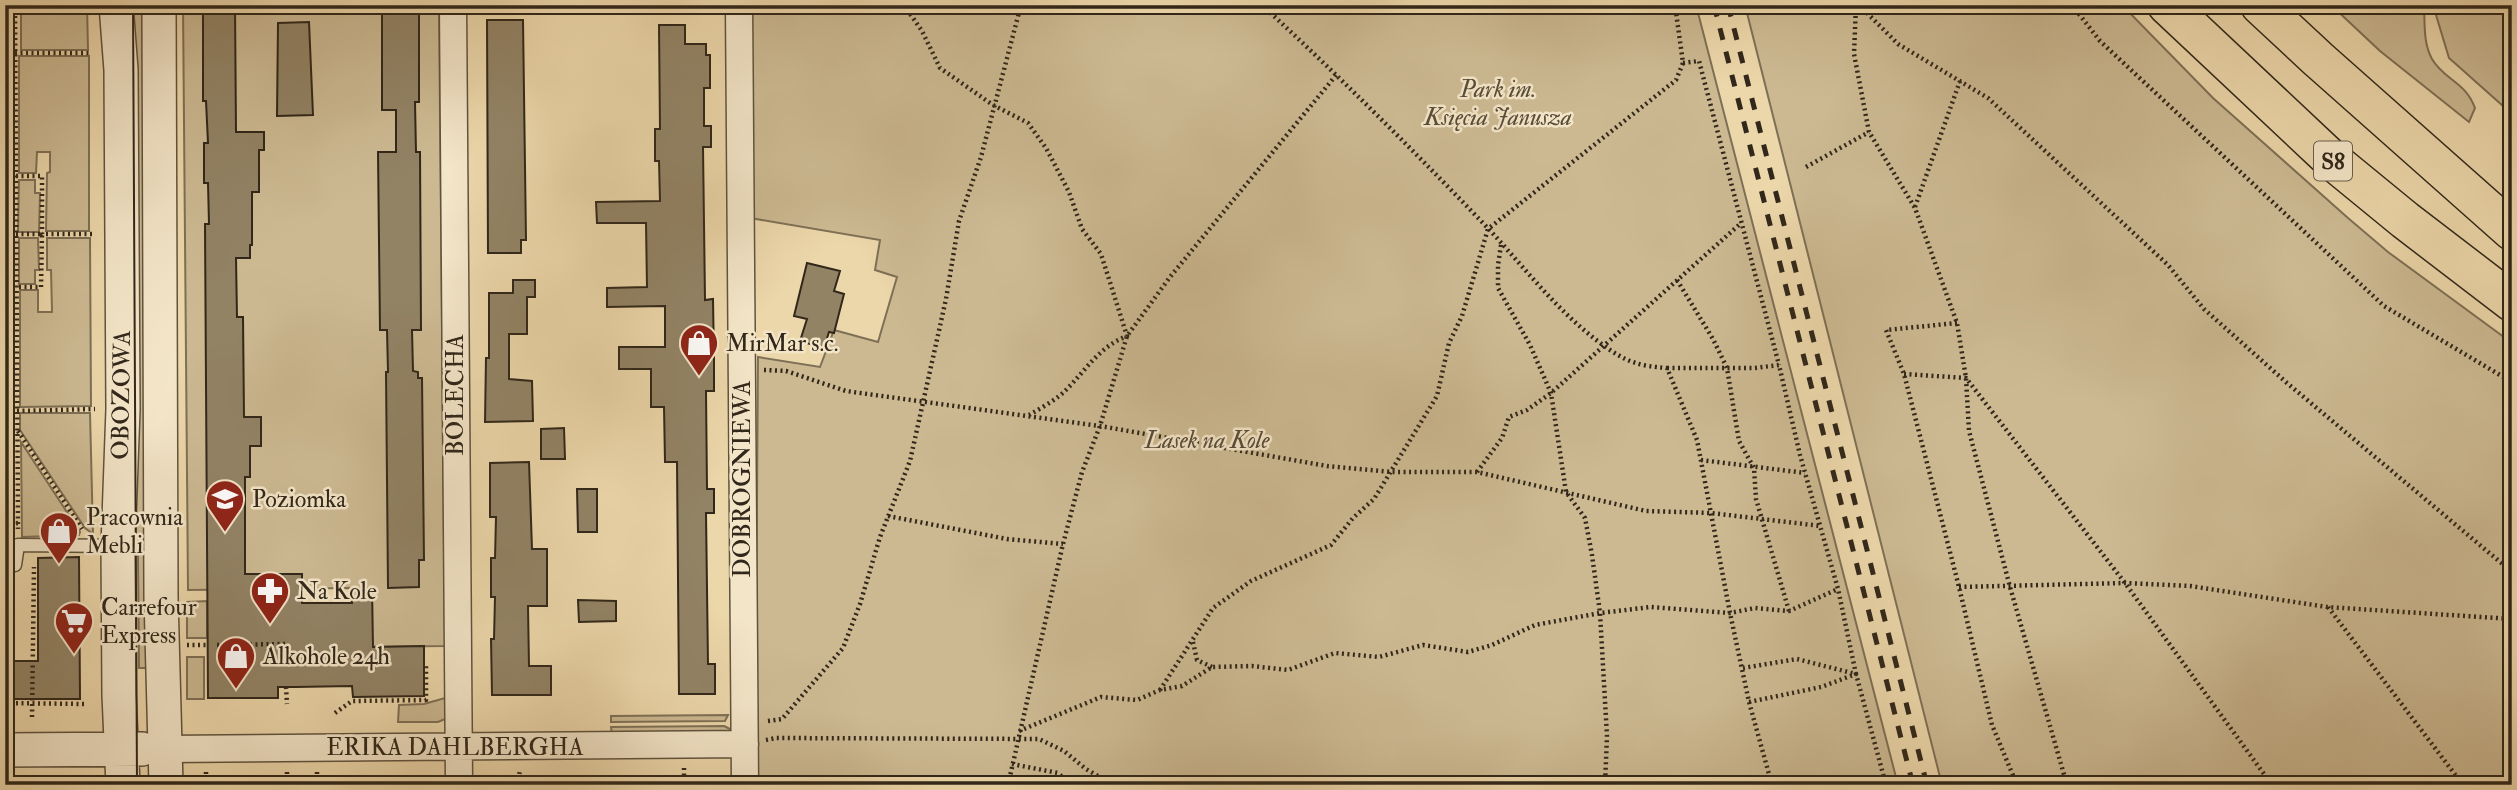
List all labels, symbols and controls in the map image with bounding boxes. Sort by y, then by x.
park label: Park im. Księcia Janusza [1423,74,1572,133]
road number: S8 [2314,142,2352,180]
shop icon: MirMar s.c. [678,322,720,377]
place label: MirMar s.c. [726,328,838,359]
street label: OBOZOWA [105,330,138,460]
street label: BOLECHA [440,334,471,456]
street label: DOBROGNIEWA [727,380,758,578]
park label: Lasek na Kole [1143,425,1271,456]
school or university icon: Poziomka [204,478,246,533]
place label: Poziomka [252,484,347,515]
place label: Pracownia Mebli [86,502,184,561]
shop icon: Pracownia Mebli [38,510,80,565]
pharmacy icon: Na Kole [249,570,291,625]
place label: Na Kole [297,576,377,607]
place label: Carrefour Express [101,592,197,651]
supermarket icon: Carrefour Express [53,600,95,655]
shop icon: Alkohole 24h [215,635,257,690]
place label: Alkohole 24h [262,641,390,672]
street label: ERIKA DAHLBERGHA [326,732,584,763]

